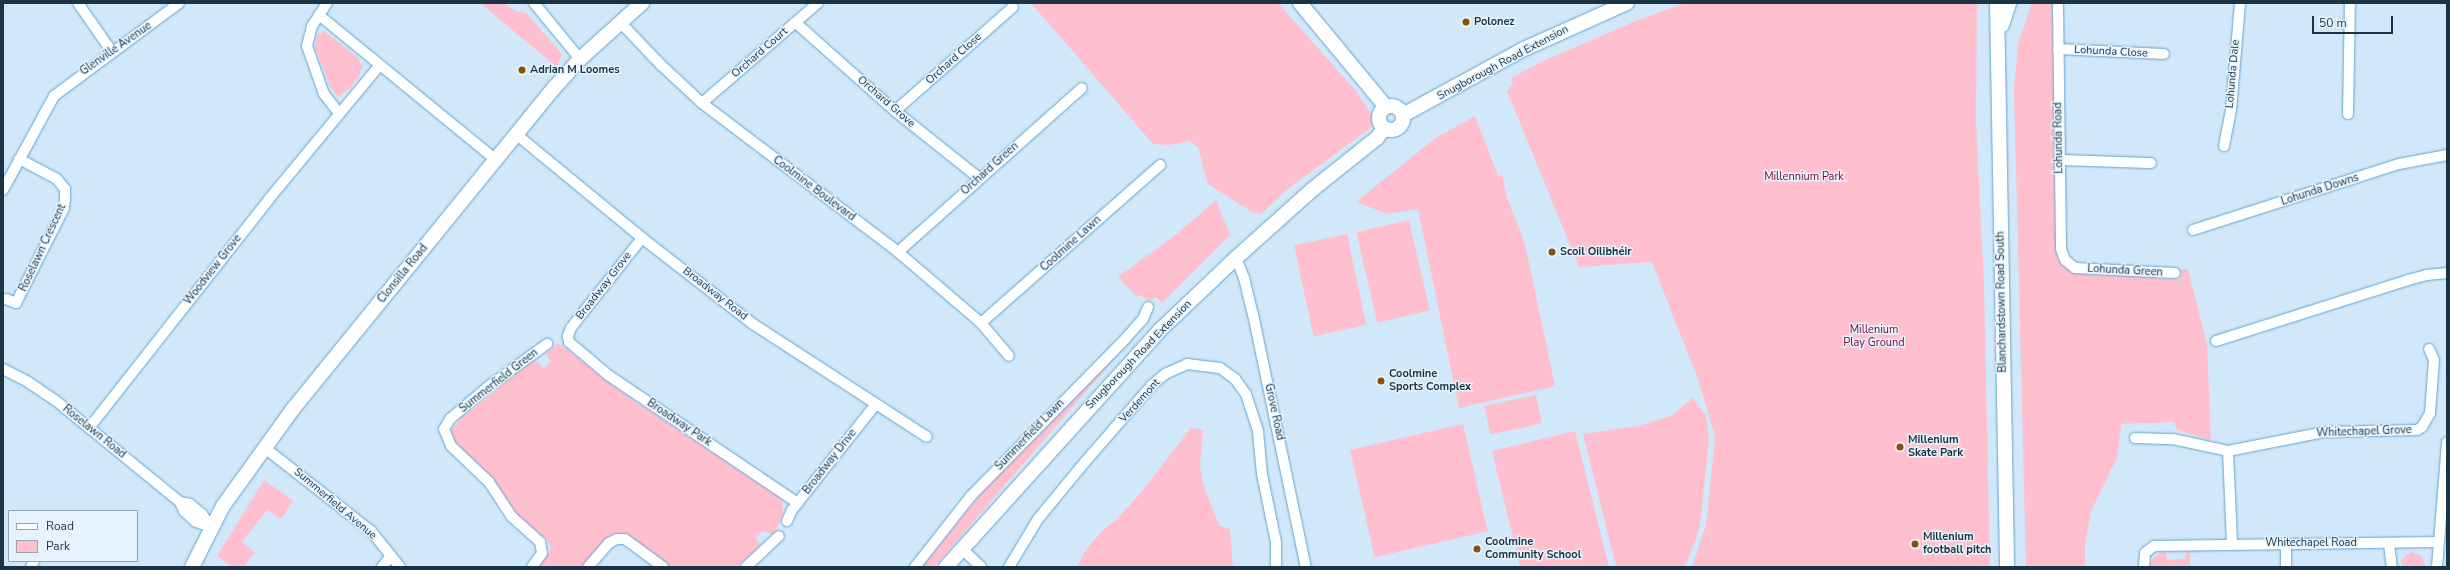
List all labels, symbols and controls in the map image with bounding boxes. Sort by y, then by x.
scale bar [2314,8,2395,34]
place label: Polonez [1474,15,1515,29]
text: 50 m [2319,15,2347,31]
marker: Polonez [1461,17,1471,27]
street label: Glenville Avenue [78,19,154,79]
street label: Snugborough Road Extension [1435,23,1571,103]
street label: Orchard Court [729,25,791,81]
street label: Orchard Close [923,31,985,87]
street label: Lohunda Dale [2223,39,2243,109]
street label: Lohunda Close [2074,43,2148,61]
place label: Adrian M Loomes [530,63,620,77]
marker: Adrian M Loomes [517,65,527,75]
street label: Orchard Grove [855,73,917,131]
street label: Lohunda Road [2052,102,2066,174]
street label: Orchard Green [959,140,1021,198]
street label: Coolmine Boulevard [770,154,858,224]
park label: Millennium Park [1764,170,1844,184]
street label: Lohunda Downs [2280,171,2360,209]
street label: Roselawn Crescent [17,202,69,294]
street label: Coolmine Lawn [1038,213,1104,275]
street label: Blanchardstown Road South [1994,231,2010,373]
street label: Woodview Grove [181,232,245,308]
street label: Clonsilla Road [375,242,431,306]
place label: Scoil Oilibhéir [1560,245,1632,259]
marker: Scoil Oilibhéir [1547,247,1557,257]
street label: Broadway Grove [573,249,635,323]
street label: Lohunda Green [2087,262,2163,280]
street label: Broadway Road [680,265,750,323]
street label: Snugborough Road Extension [1083,298,1195,412]
park label: Millenium Play Ground [1843,324,1905,350]
street label: Summerfield Green [457,346,541,416]
place label: Coolmine Sports Complex [1389,368,1471,394]
street label: Verdemont [1117,376,1163,426]
marker: Coolmine Sports Complex [1376,376,1386,386]
street label: Grove Road [1262,382,1286,442]
street label: Broadway Park [644,397,714,449]
street label: Summerfield Lawn [993,397,1067,473]
street label: Roselawn Road [60,403,128,461]
street label: Whitechapel Grove [2316,424,2412,440]
street label: Broadway Drive [800,427,860,497]
place label: Millenium Skate Park [1908,434,1963,460]
marker: Millenium Skate Park [1895,442,1905,452]
street label: Summerfield Avenue [291,466,379,542]
legend [8,510,138,562]
text: Road [46,518,74,534]
place label: Millenium football pitch [1923,531,1992,557]
place label: Coolmine Community School [1485,536,1581,562]
street label: Whitechapel Road [2265,536,2357,550]
text: Park [46,538,70,554]
marker: Millenium football pitch [1910,539,1920,549]
marker: Coolmine Community School [1472,544,1482,554]

